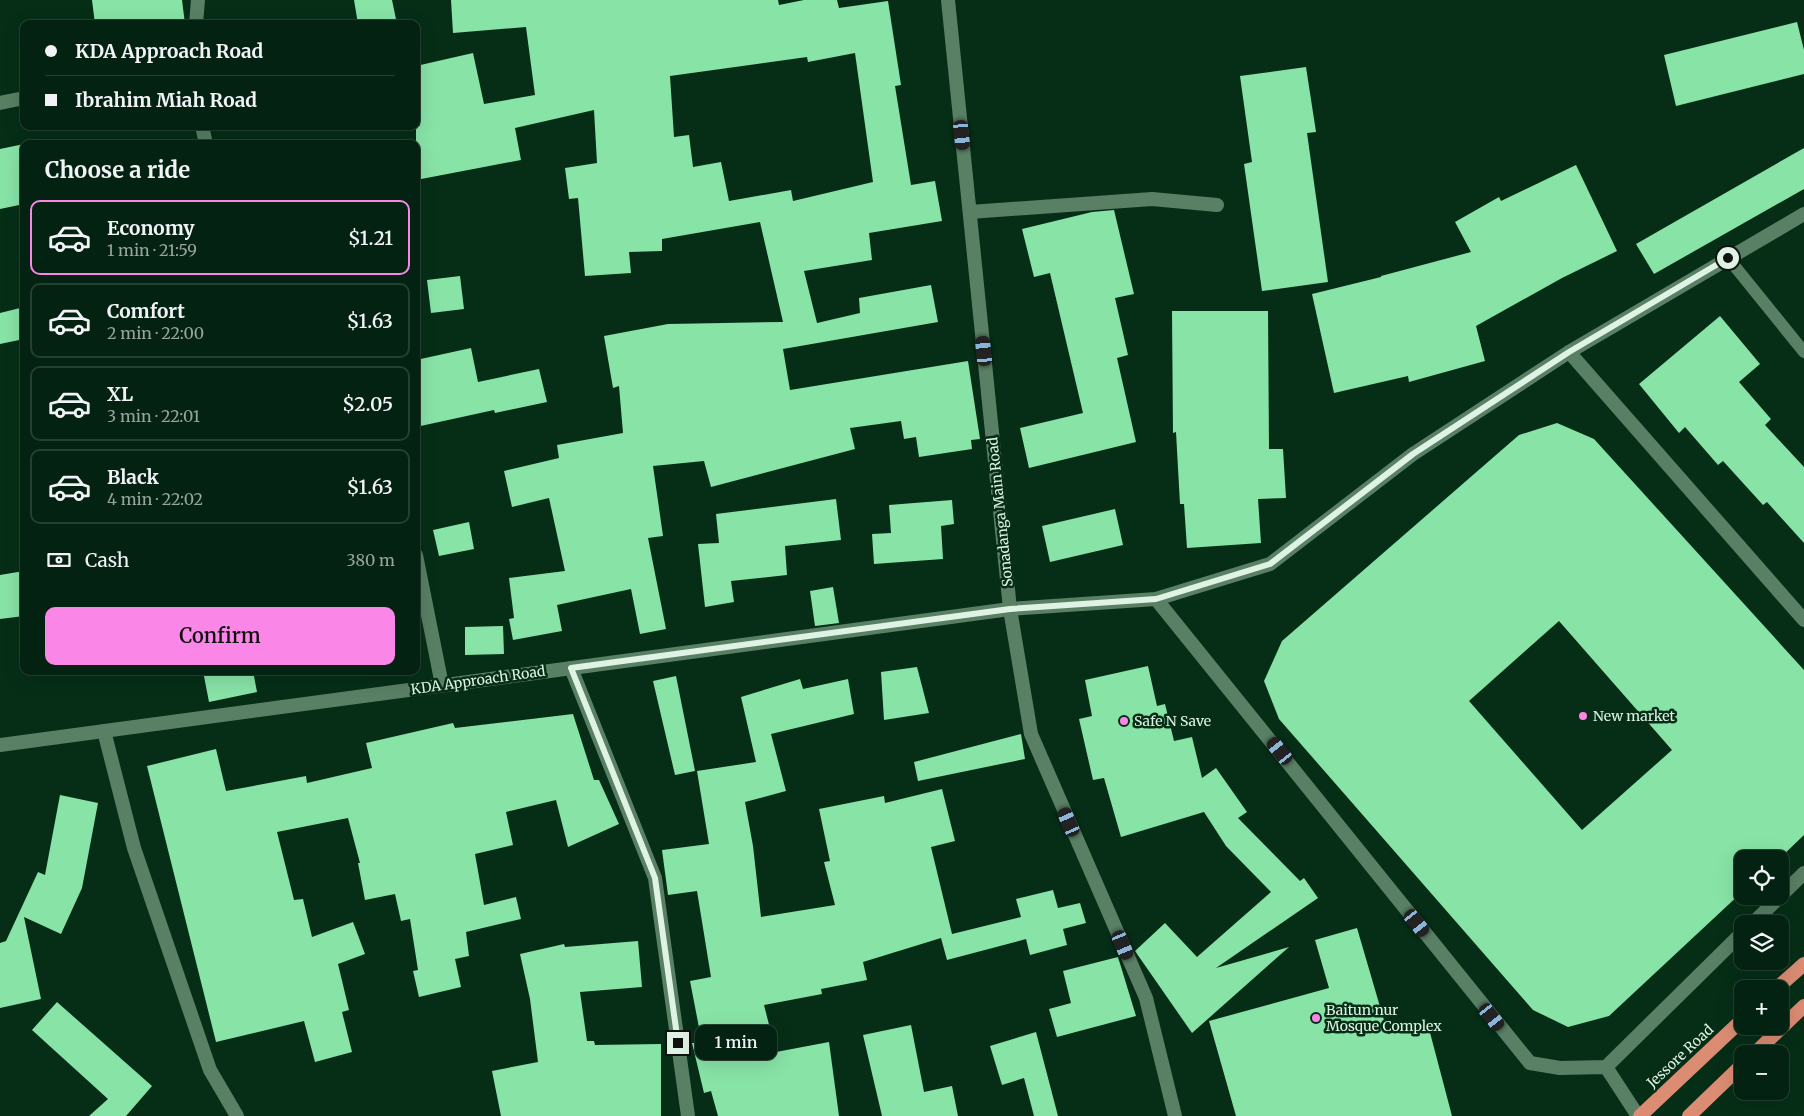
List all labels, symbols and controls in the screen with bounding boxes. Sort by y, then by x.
text: KDA Approach Road [75,39,263,63]
text: Ibrahim Miah Road [75,88,257,112]
car [952,119,971,151]
text: Choose a ride [45,156,190,184]
icon: car [47,215,92,260]
text: Economy [107,216,195,240]
text: $1.21 [348,226,393,250]
text: 1 min · 21:59 [107,240,197,260]
route start [1717,247,1739,269]
icon: car [47,298,92,343]
text: Comfort [107,299,185,323]
text: $1.63 [347,309,393,333]
text: 2 min · 22:00 [107,323,204,343]
car [974,335,993,367]
icon: car [47,381,92,426]
text: XL [107,382,133,406]
text: $2.05 [342,392,393,416]
text: 3 min · 22:01 [107,406,200,426]
street label: Sonadanga Main Road [983,436,1017,588]
icon: car [47,464,92,509]
text: Black [107,465,159,489]
text: $1.63 [347,475,393,499]
text: 4 min · 22:02 [107,489,203,509]
icon: cash [45,546,73,574]
text: Cash [85,548,129,572]
text: 380 m [347,550,395,570]
button: Confirm [45,607,395,665]
street label: KDA Approach Road [410,662,547,698]
place label: New market [1593,707,1676,725]
marker: New market [1577,710,1589,722]
place label: Safe N Save [1134,712,1211,730]
marker: Safe N Save [1118,715,1130,727]
car [1264,735,1295,767]
car [1056,805,1081,839]
map controls [1734,850,1789,1100]
button: locate [1734,850,1789,905]
car [1401,907,1432,939]
button: layers [1734,915,1789,970]
car [1110,928,1135,962]
button: + [1734,980,1789,1035]
place label: Baitun nur Mosque Complex [1326,1001,1442,1035]
car [1476,1001,1507,1033]
marker: Baitun nur Mosque Complex [1310,1012,1322,1024]
street label: Jessore Road [1642,1020,1717,1092]
callout: 1 min [696,1026,778,1060]
route end [667,1032,689,1054]
text: 1 min [714,1032,758,1052]
button: − [1734,1045,1789,1100]

